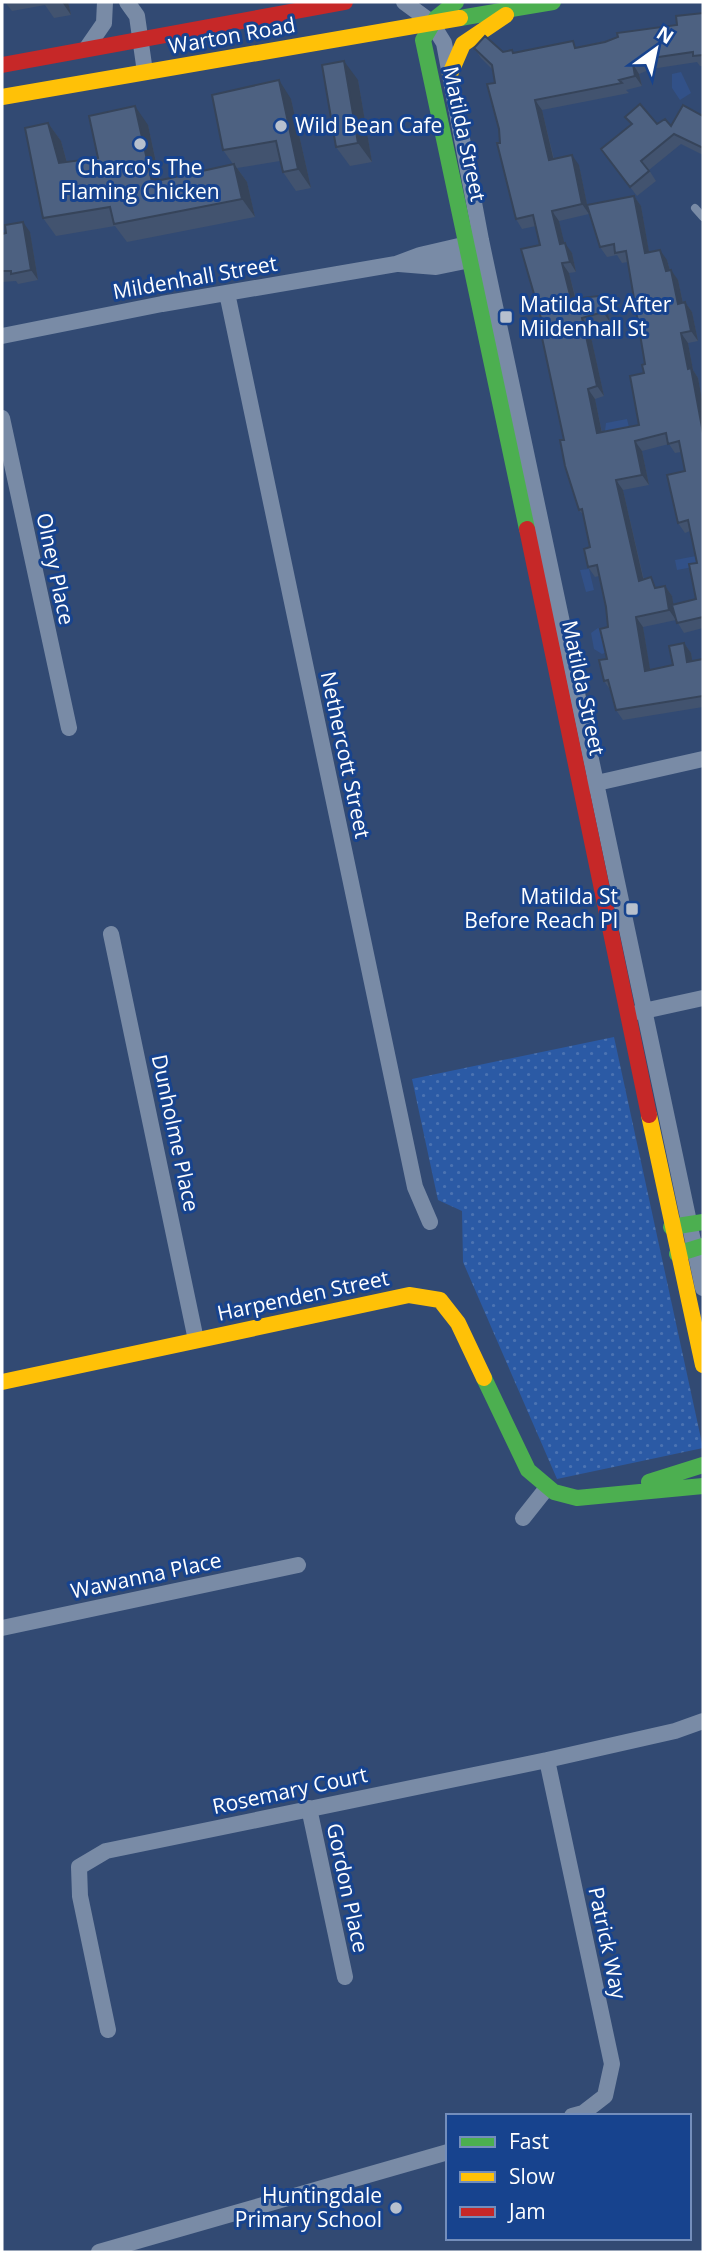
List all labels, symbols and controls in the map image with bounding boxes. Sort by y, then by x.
street label: Warton Road [166,10,297,60]
north arrow [621,14,691,84]
text: N [652,20,679,50]
street label: Matilda Street [437,64,493,204]
place label: Wild Bean Cafe [295,111,442,139]
marker: Wild Bean Cafe [273,118,289,134]
marker: Charco's The Flaming Chicken [132,136,148,152]
place label: Charco's The Flaming Chicken [60,153,220,205]
street label: Mildenhall Street [111,249,279,305]
place label: Matilda St After Mildenhall St [520,290,672,342]
marker: Matilda St After Mildenhall St [498,309,514,325]
street label: Olney Place [30,510,81,627]
street label: Matilda Street [556,618,612,758]
street label: Nethercott Street [315,669,377,841]
place label: Matilda St Before Reach Pl [464,882,618,934]
marker: Matilda St Before Reach Pl [624,901,640,917]
street label: Dunholme Place [146,1052,206,1214]
street label: Harpenden Street [214,1263,391,1327]
street label: Wawanna Place [68,1545,224,1605]
street label: Rosemary Court [210,1760,370,1820]
street label: Gordon Place [321,1820,375,1955]
street label: Patrick Way [582,1884,634,2002]
legend [446,2114,691,2240]
text: Fast [509,2127,549,2155]
text: Slow [509,2162,555,2190]
place label: Huntingdale Primary School [235,2181,382,2233]
text: Jam [507,2197,546,2225]
marker: Huntingdale Primary School [388,2200,404,2216]

